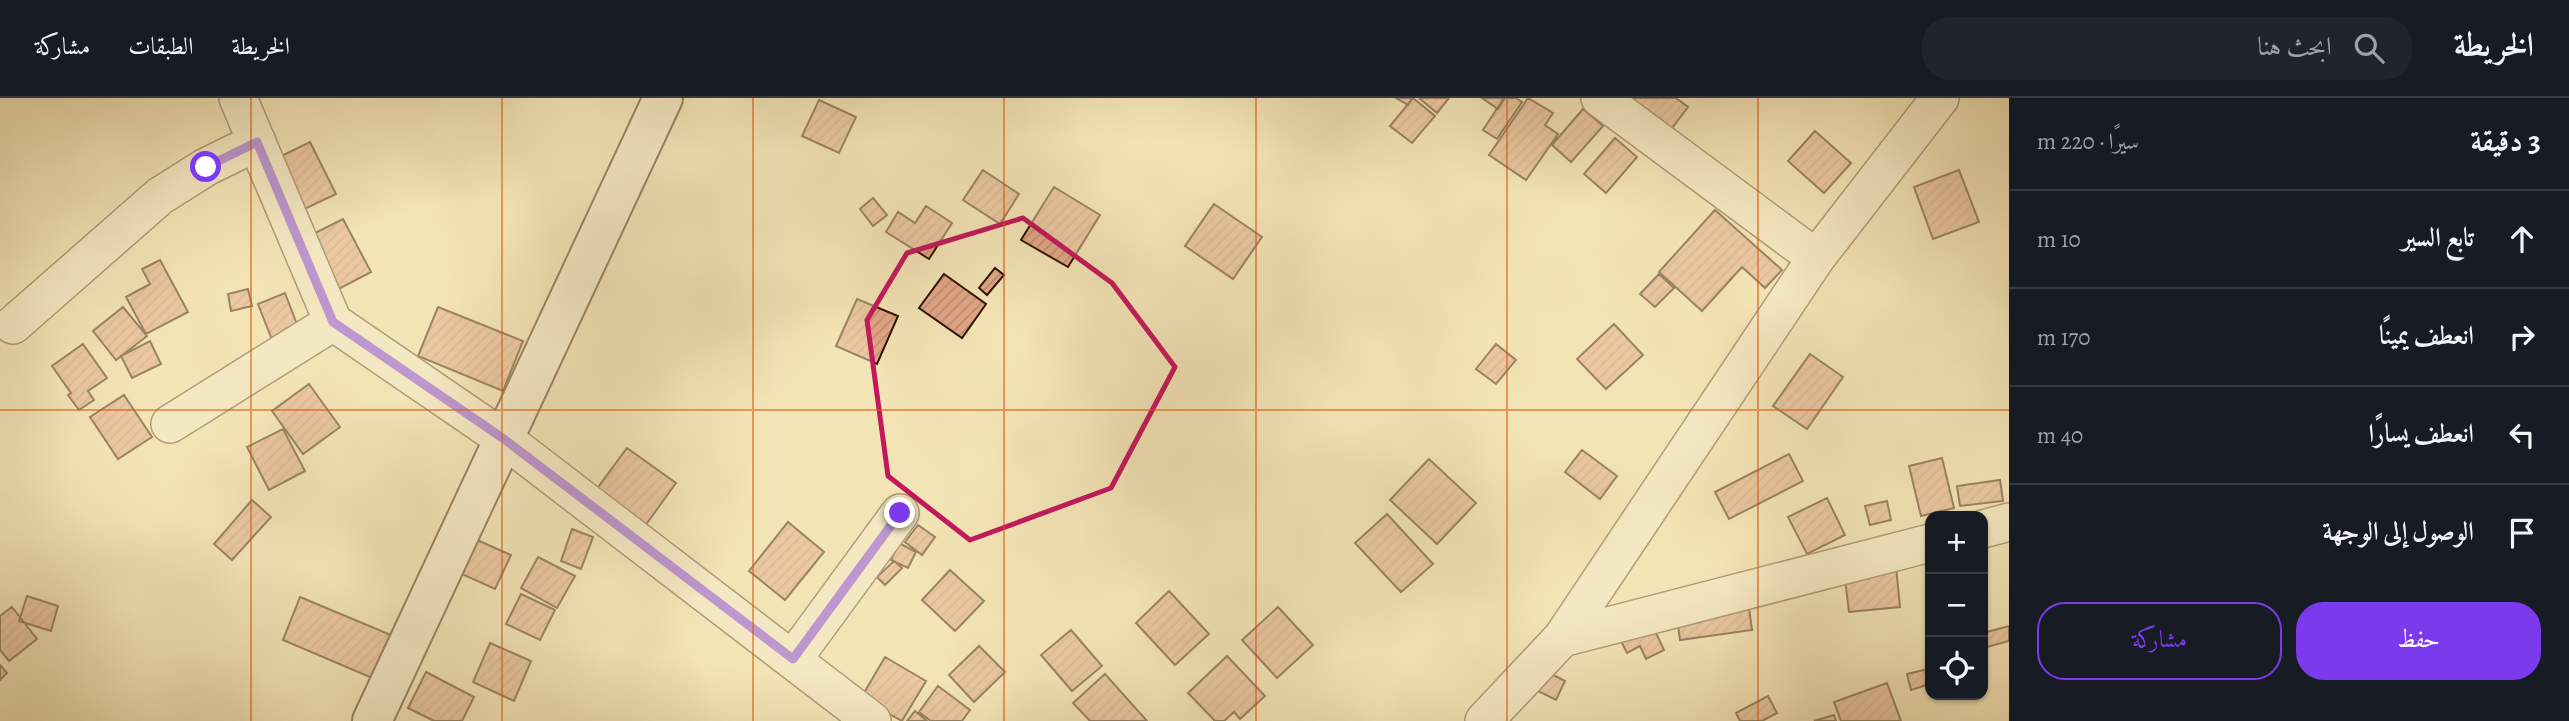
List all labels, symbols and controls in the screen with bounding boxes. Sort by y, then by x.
search box [1922,17,2412,80]
text: الخريطة [2454,22,2534,67]
text: ابحث هنا [2257,29,2332,64]
icon: search [2350,29,2388,67]
text: مشاركة [35,30,90,62]
text: الطبقات [128,30,194,62]
text: الخريطة [232,30,290,62]
text: 3 دقيقة [2470,121,2541,161]
text: سيرًا · 220 m [2037,126,2139,157]
route start [190,151,221,182]
text: تابع السير [2402,220,2474,255]
icon: ahead [2503,220,2541,258]
text: 10 m [2037,224,2081,255]
text: انعطف يمينًا [2379,318,2474,353]
icon: right [2503,318,2541,356]
text: 170 m [2037,322,2091,353]
text: انعطف يسارًا [2368,416,2474,451]
icon: left [2503,416,2541,454]
text: 40 m [2037,420,2083,451]
route end [884,497,915,528]
map controls [1925,511,1988,700]
button: + [1925,511,1988,574]
text: الوصول إلى الوجهة [2322,514,2474,549]
icon: arrive [2503,514,2541,552]
button: − [1925,574,1988,637]
button: مشاركة [2037,602,2282,680]
button: حفظ [2296,602,2541,680]
button: locate [1925,637,1988,700]

